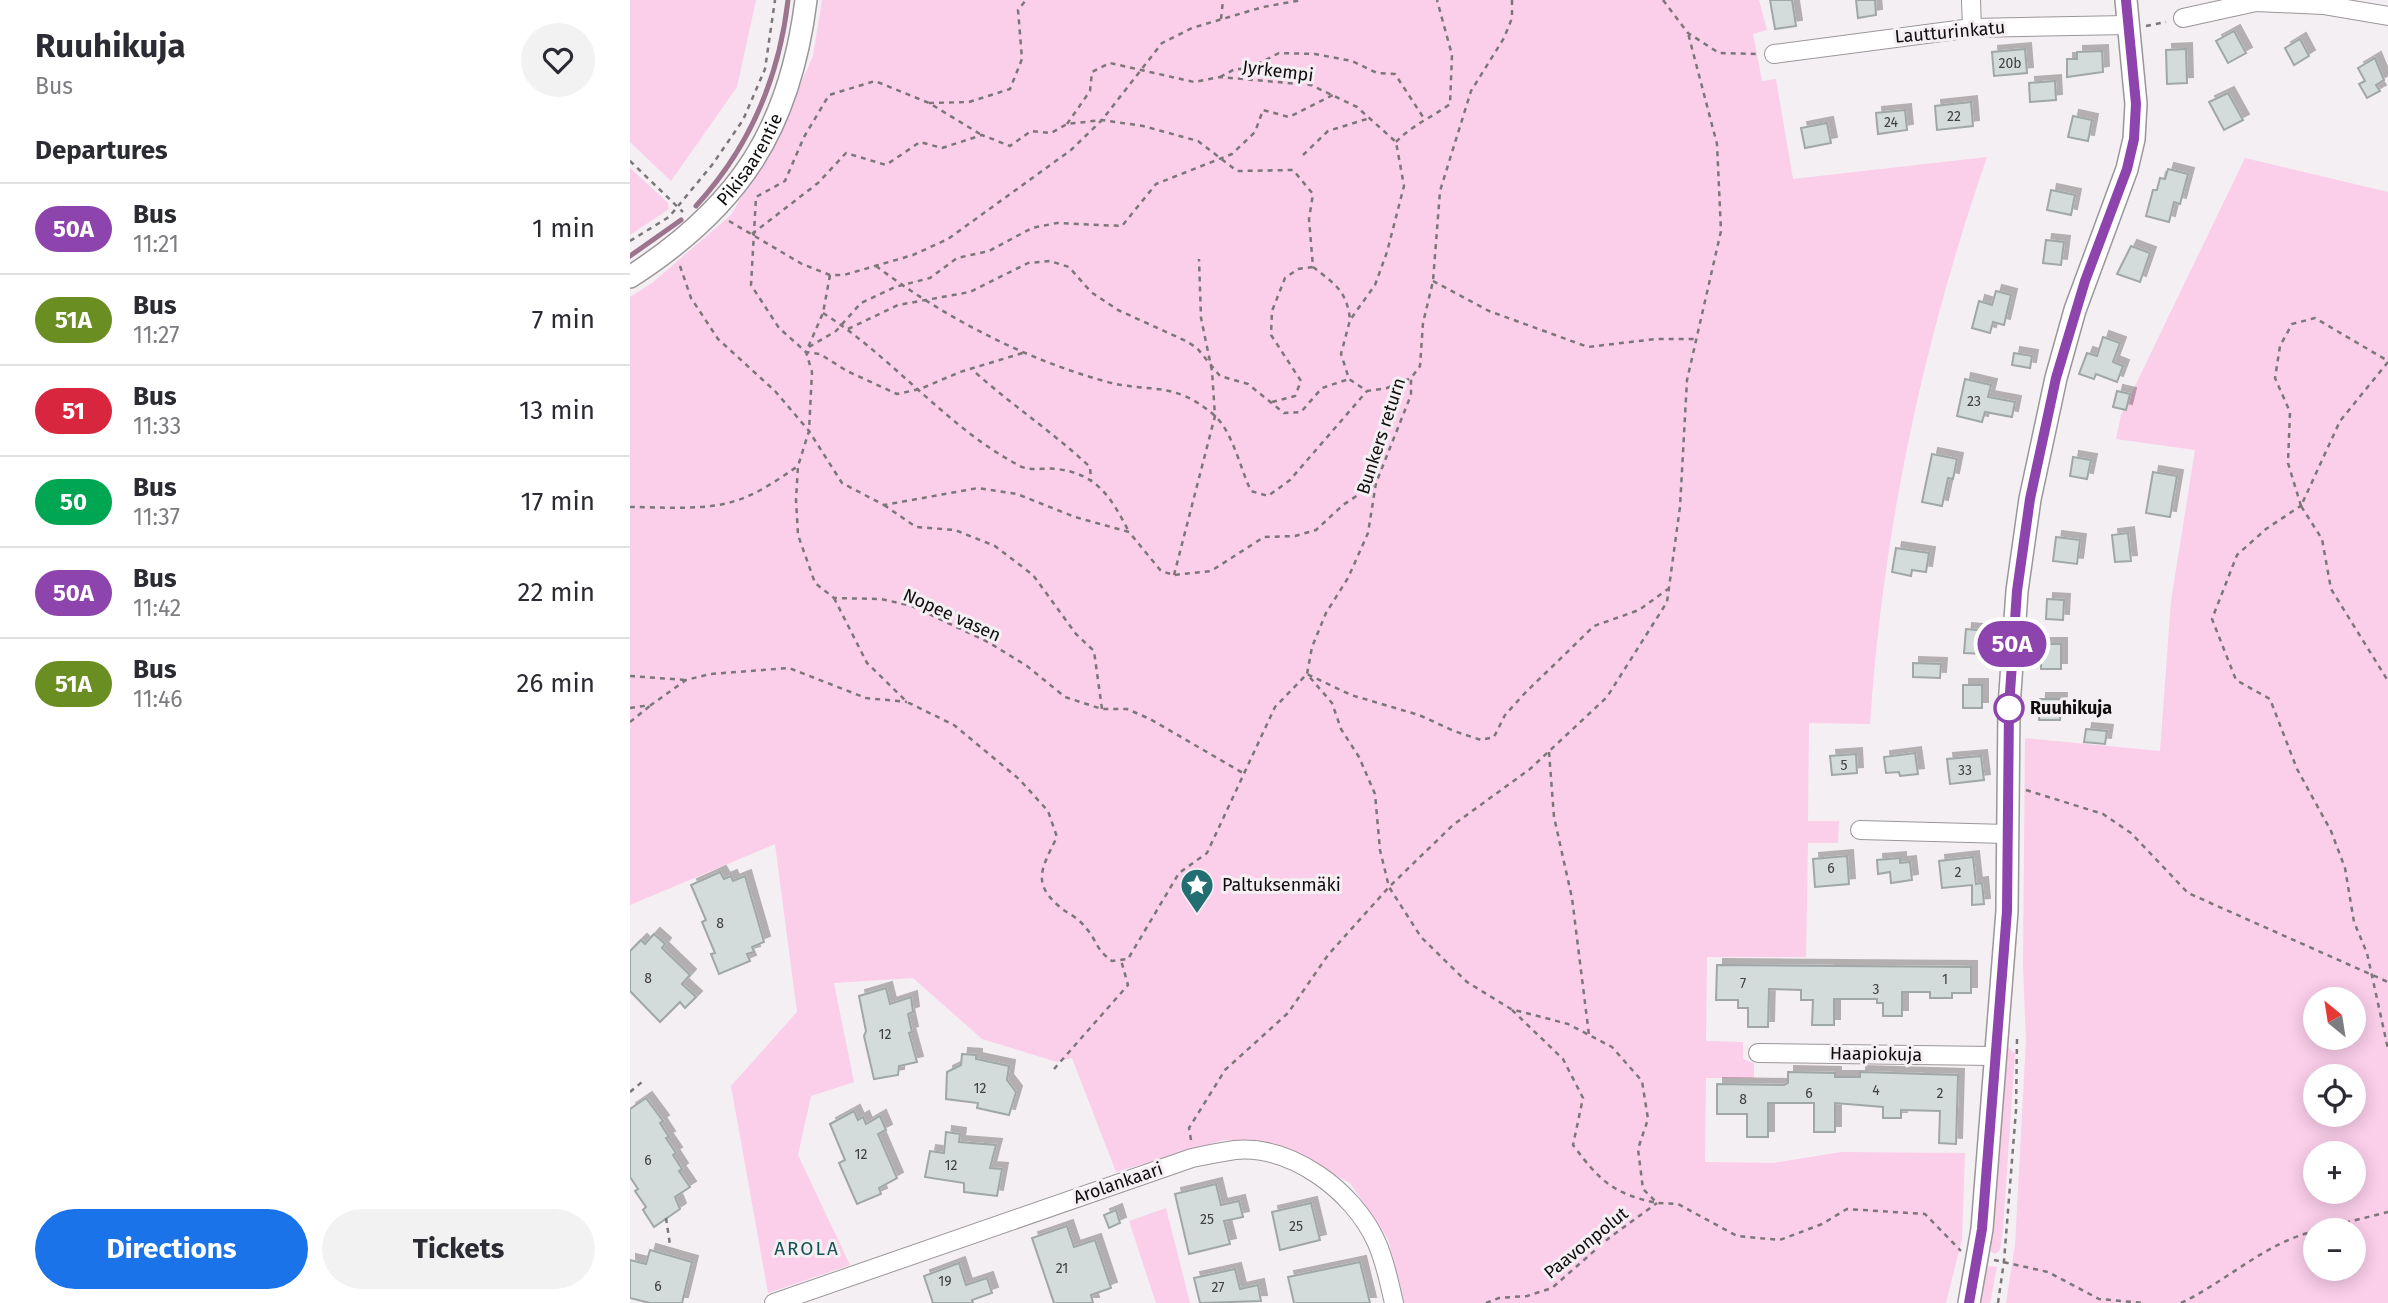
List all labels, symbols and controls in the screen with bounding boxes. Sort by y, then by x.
street label: Lautturinkatu [1894,16,2006,48]
button: heart [521,23,595,97]
text: Ruuhikuja [35,26,186,66]
house number: 20b [1998,55,2022,72]
street label: Jyrkempi [1241,56,1315,86]
text: Bus [35,72,73,100]
house number: 22 [1947,108,1961,125]
street label: Pikisaarentie [712,110,787,210]
house number: 24 [1884,114,1899,131]
text: Departures [35,135,168,166]
text: Bus [133,199,176,230]
text: 1 min [532,213,595,244]
text: 50A [53,215,94,243]
text: 11:21 [133,230,179,258]
text: Bus [133,290,176,321]
text: 7 min [532,304,595,335]
text: 51A [55,306,92,334]
text: 11:27 [133,321,179,349]
street label: Bunkers return [1352,375,1410,497]
text: Bus [133,381,176,412]
house number: 23 [1967,393,1981,410]
text: 13 min [519,395,595,426]
text: 51 [62,397,85,425]
text: 11:33 [133,412,181,440]
text: Bus [133,472,176,503]
text: 17 min [520,486,595,517]
text: 50 [60,488,87,516]
text: 11:37 [133,503,180,531]
text: Bus [133,563,176,594]
text: 22 min [518,577,595,608]
text: 50A [53,579,94,607]
street label: Nopee vasen [900,584,1004,646]
text: 11:42 [133,594,181,622]
line badge: 50A [1972,621,2052,667]
text: 50A [1991,630,2033,658]
text: Bus [133,654,176,685]
text: 26 min [517,668,595,699]
text: 51A [55,670,92,698]
text: 11:46 [133,685,183,713]
marker: Ruuhikuja [1994,693,2024,723]
place label: Ruuhikuja [2030,697,2112,719]
house number: 5 [1840,757,1848,774]
house number: 33 [1958,762,1972,779]
house number: 6 [1827,860,1835,877]
house number: 2 [1955,864,1962,881]
place icon: Paltuksenmäki [1178,866,1216,915]
place label: Paltuksenmäki [1222,874,1341,896]
house number: 8 [716,915,724,932]
house number: 8 [644,970,652,987]
house number: 1 [1942,971,1948,988]
house number: 7 [1740,975,1746,992]
house number: 3 [1873,981,1880,998]
north arrow [2303,987,2366,1050]
map controls [2303,987,2366,1281]
house number: 12 [879,1026,892,1043]
street label: Haapiokuja [1830,1042,1922,1066]
button: locate [2303,1064,2366,1127]
house number: 12 [974,1080,987,1097]
house number: 4 [1872,1082,1880,1099]
house number: 6 [1805,1085,1813,1102]
house number: 2 [1937,1085,1944,1102]
house number: 8 [1739,1091,1747,1108]
button: + [2303,1141,2366,1204]
house number: 12 [855,1146,868,1163]
house number: 6 [644,1152,652,1169]
house number: 12 [945,1157,958,1174]
street label: Arolankaari [1070,1157,1166,1209]
street label: Paavonpolut [1539,1202,1633,1284]
button: Directions [35,1209,308,1289]
button: Tickets [322,1209,595,1289]
house number: 25 [1200,1211,1214,1228]
house number: 25 [1289,1218,1303,1235]
button: − [2303,1218,2366,1281]
district label: AROLA [774,1237,840,1260]
house number: 21 [1056,1260,1068,1277]
house number: 19 [938,1273,952,1290]
house number: 6 [654,1278,662,1295]
house number: 27 [1211,1279,1225,1296]

